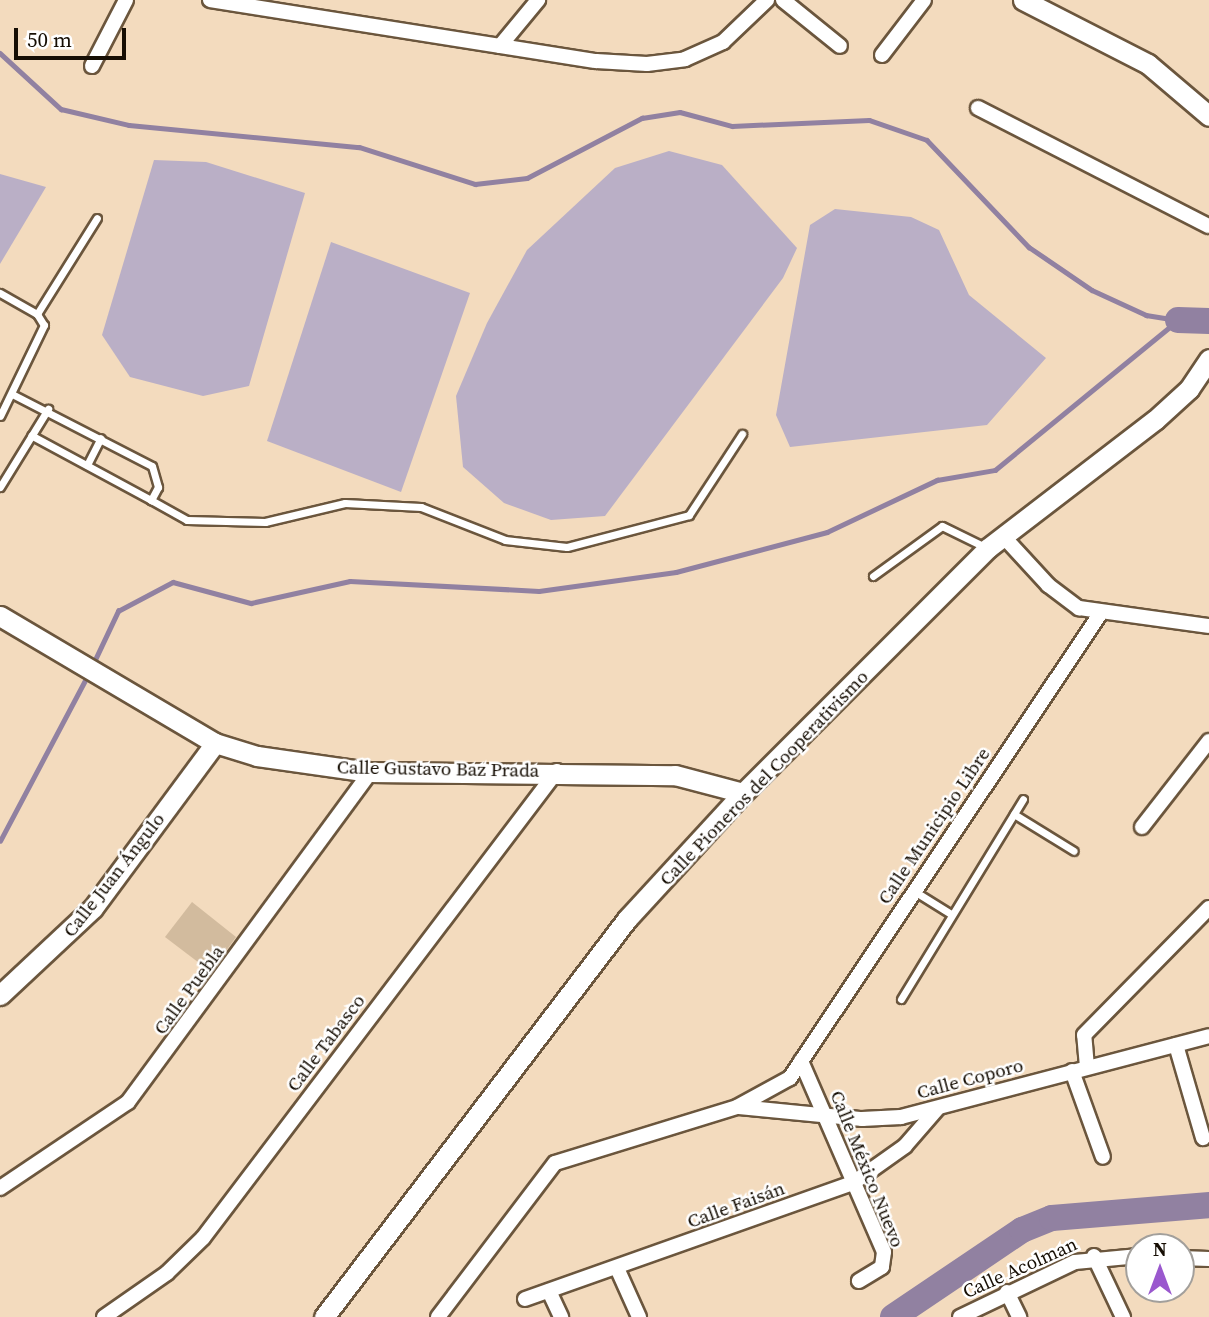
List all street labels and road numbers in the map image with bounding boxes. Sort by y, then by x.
street label: Calle Pioneros del Cooperativismo [655,666,873,890]
street label: Calle Municipio Libre [873,743,995,909]
street label: Calle Gustavo Baz Prada [337,756,539,782]
street label: Calle Juan Ángulo [58,808,170,942]
street label: Calle Puebla [149,941,229,1039]
street label: Calle Tabasco [282,990,370,1096]
street label: Calle Coporo [914,1054,1026,1104]
street label: Calle México Nuevo [825,1087,909,1251]
street label: Calle Faisán [684,1177,788,1233]
street label: Calle Acolman [959,1233,1081,1303]

